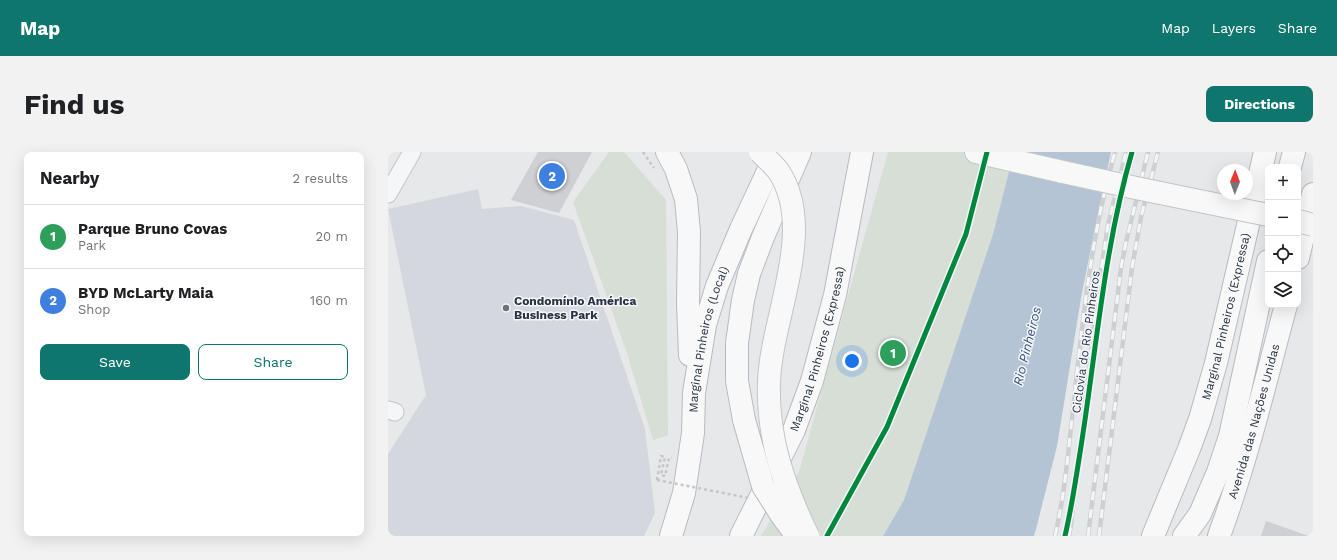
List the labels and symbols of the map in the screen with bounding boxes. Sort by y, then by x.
pin: 2 [539,161,565,191]
north arrow [1217,164,1253,200]
street label: Marginal Pinheiros (Expressa) [1199,232,1253,401]
street label: Marginal Pinheiros (Local) [687,264,732,413]
street label: Marginal Pinheiros (Expressa) [787,265,847,434]
street label: Ciclovia do Rio Pinheiros [1069,270,1103,414]
place label: Condomínio América Business Park [514,294,636,322]
marker: Condomínio América Business Park [501,303,511,313]
water label: Rio Pinheiros [1010,305,1044,387]
pin: 1 [880,338,906,368]
street label: Avenida das Nações Unidas [1225,342,1282,501]
your location [842,351,862,371]

